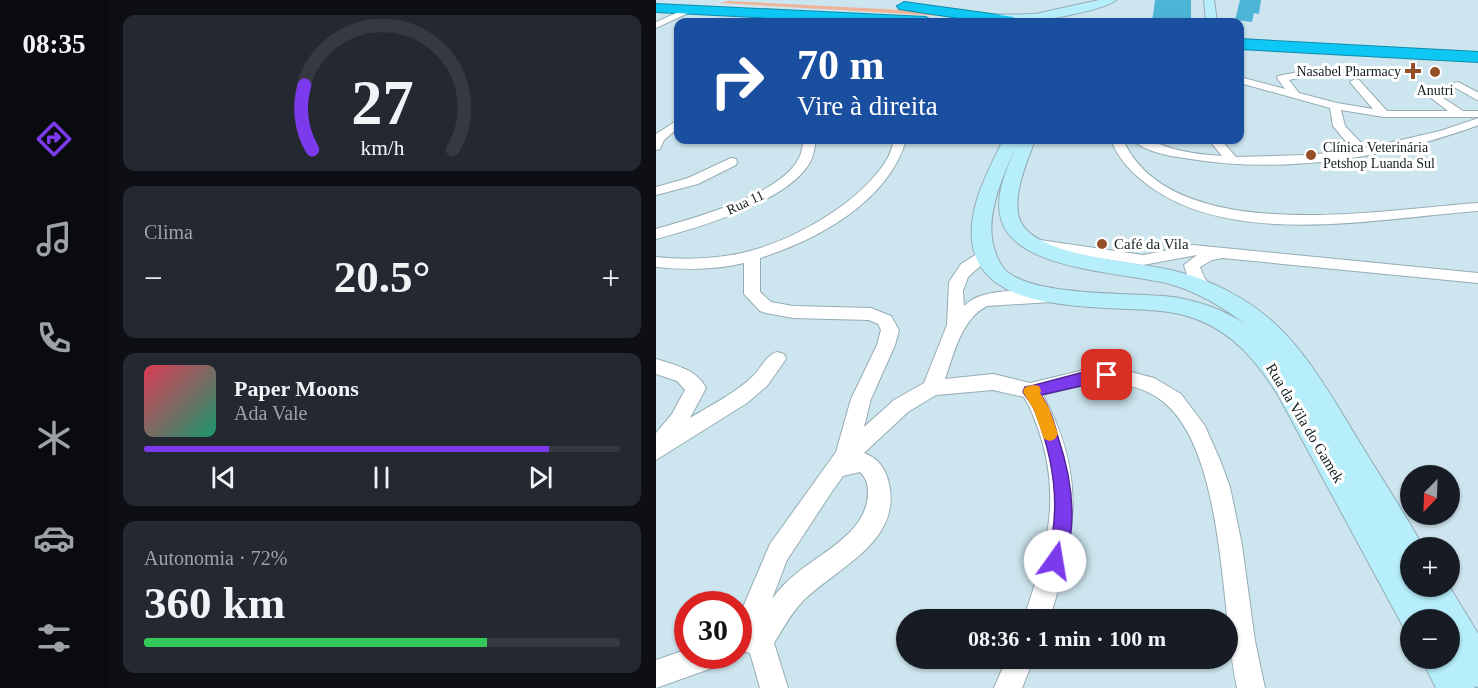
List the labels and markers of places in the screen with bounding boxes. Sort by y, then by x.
place label: Nasabel Pharmacy [1296,64,1401,79]
marker: Nasabel Pharmacy [1406,64,1420,78]
marker: Anutri [1428,65,1442,79]
place label: Anutri [1417,83,1453,98]
place label: Clínica Veterinária Petshop Luanda Sul [1323,140,1435,171]
marker: Clínica Veterinária Petshop Luanda Sul [1304,148,1318,162]
place label: Café da Vila [1114,236,1189,252]
marker: Café da Vila [1095,237,1109,251]
pin [1081,349,1132,400]

